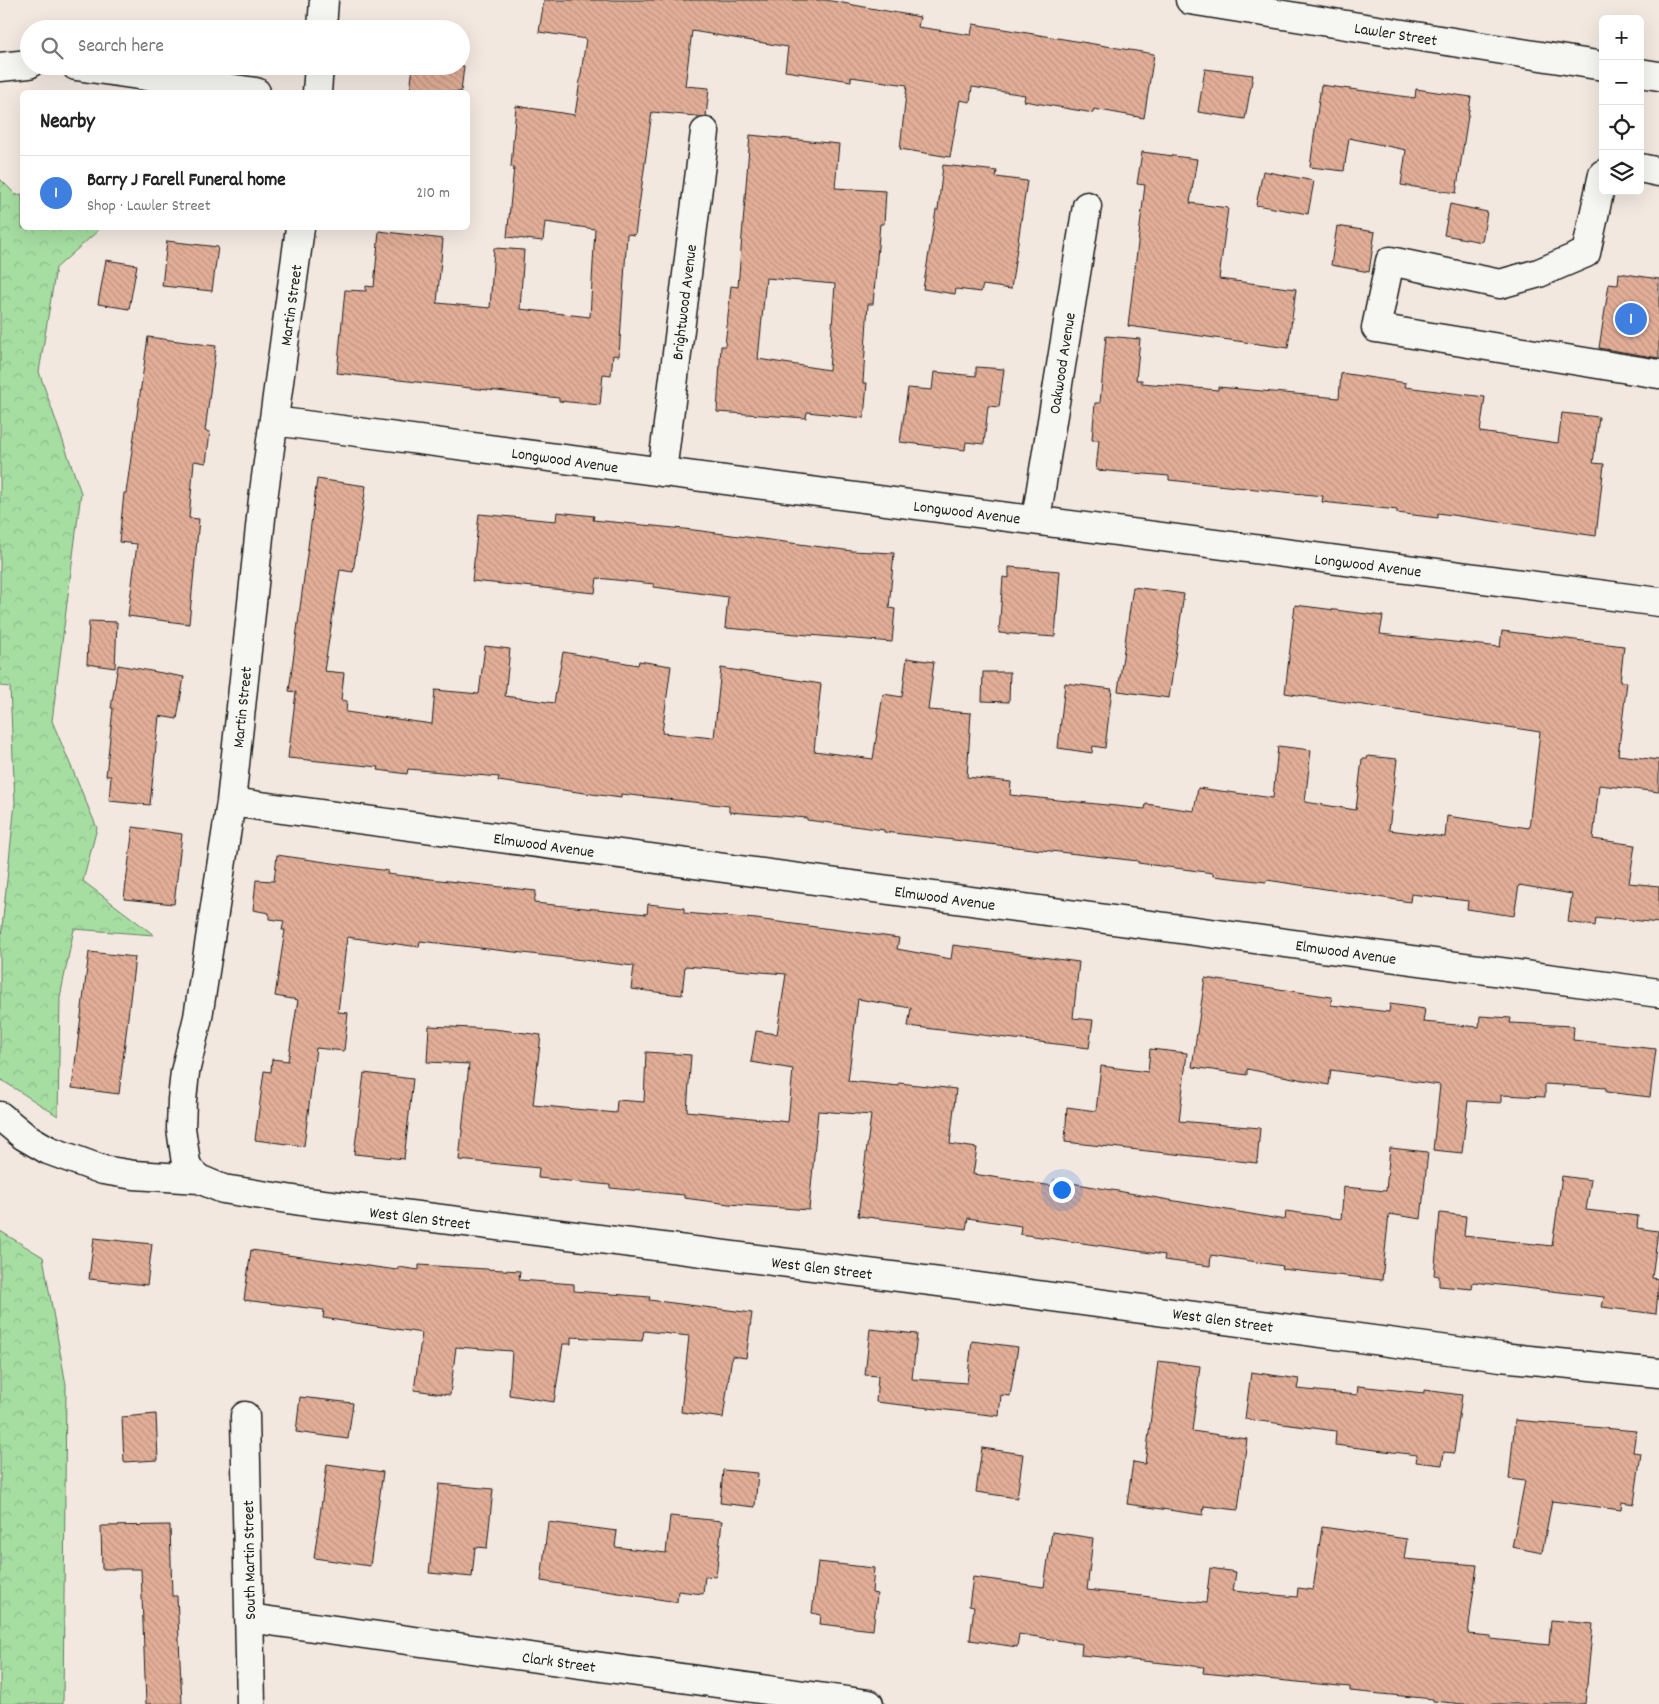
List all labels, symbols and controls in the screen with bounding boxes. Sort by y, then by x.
map controls [1599,15,1644,195]
button: + [1599,15,1644,60]
street label: Lawler Street [1352,18,1439,53]
search box [20,20,470,75]
icon: search [38,34,66,62]
text: Search here [78,34,164,61]
button: − [1599,60,1644,105]
button: locate [1599,105,1644,150]
text: Nearby [40,108,95,138]
button: layers [1599,150,1644,195]
text: Barry J Farell Funeral home [87,168,286,195]
text: 1 [54,182,58,205]
text: 210 m [416,182,450,205]
text: Shop · Lawler Street [87,195,211,218]
street label: Brightwood Avenue [667,243,704,361]
street label: Martin Street [275,263,310,347]
pin: 1 [1615,300,1647,338]
street label: Oakwood Avenue [1044,311,1083,416]
street label: Longwood Avenue [510,443,620,480]
street label: Longwood Avenue [912,496,1021,531]
street label: Longwood Avenue [1313,549,1422,584]
street label: Martin Street [228,665,259,749]
street label: Elmwood Avenue [492,828,596,865]
street label: Elmwood Avenue [893,881,997,918]
street label: Elmwood Avenue [1294,935,1398,972]
your location [1049,1177,1075,1203]
street label: West Glen Street [368,1202,472,1237]
street label: West Glen Street [770,1252,874,1287]
street label: West Glen Street [1171,1303,1275,1340]
street label: South Martin Street [238,1500,263,1620]
street label: Clark Street [520,1647,597,1680]

